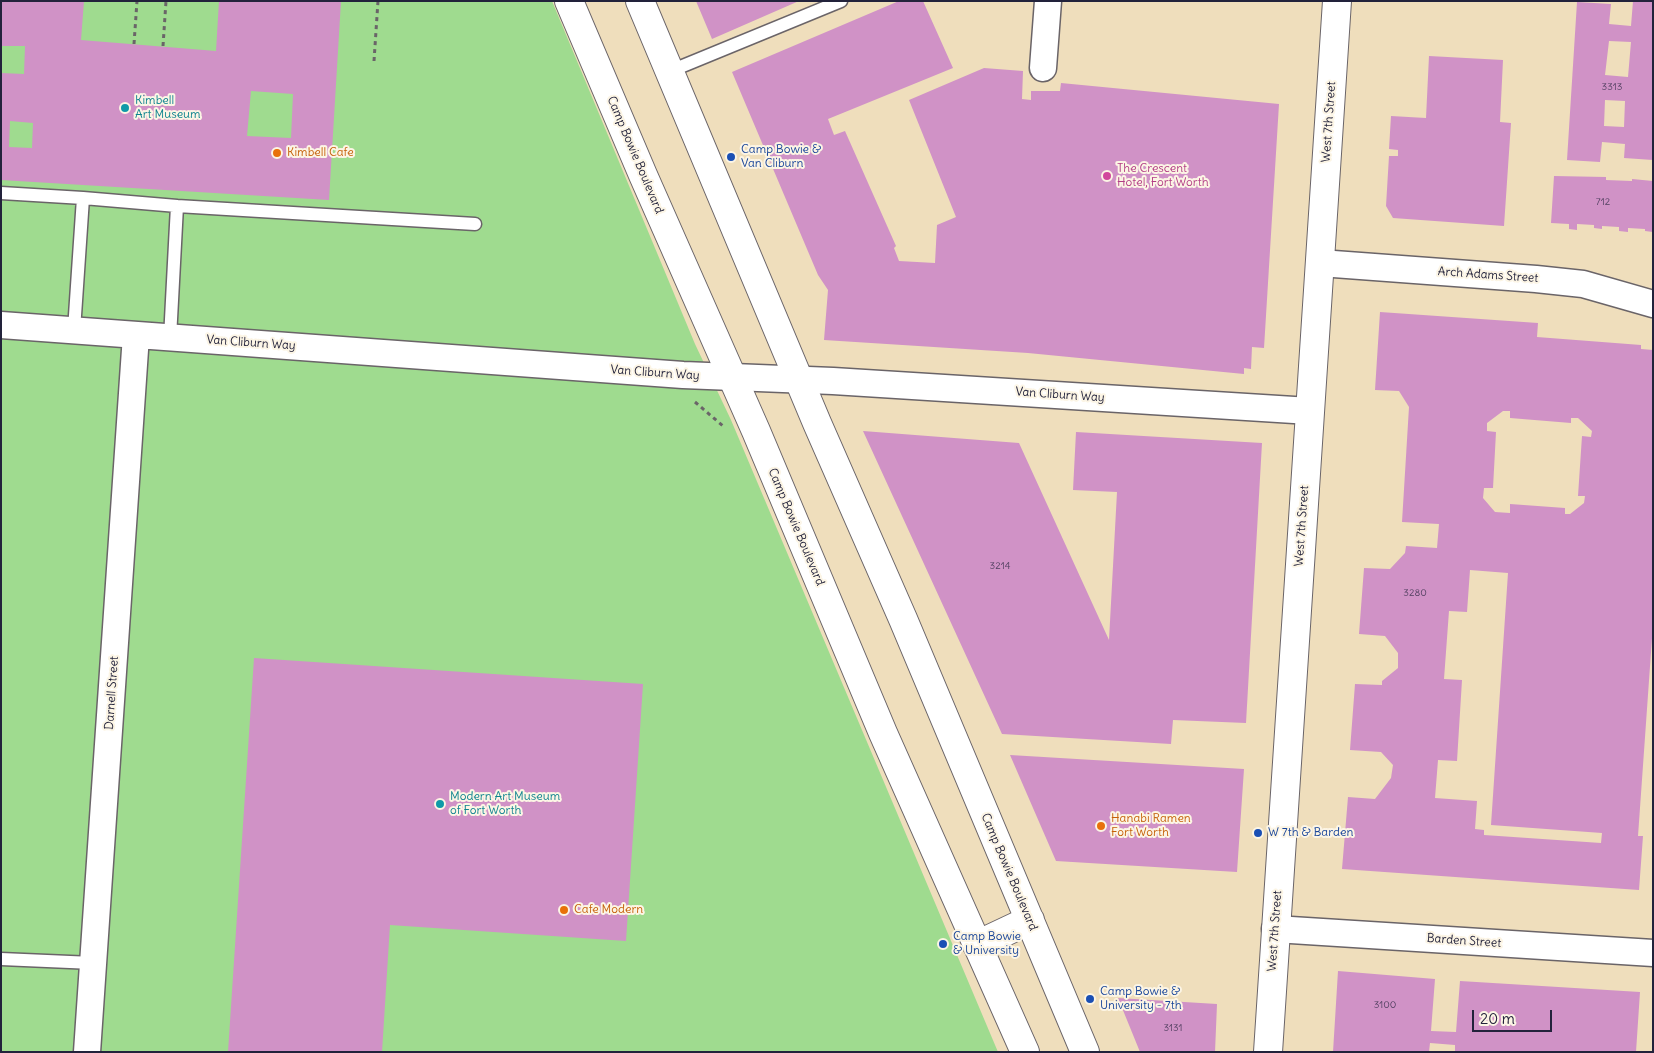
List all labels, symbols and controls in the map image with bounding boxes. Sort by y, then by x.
street label: West 7th Street [1319,81,1339,163]
house number: 3313 [1602,81,1622,93]
place label: Kimbell Art Museum [135,94,201,122]
street label: Camp Bowie Boulevard [604,94,666,216]
marker: Kimbell Art Museum [119,102,131,114]
place label: Camp Bowie & Van Cliburn [741,143,821,171]
place label: Kimbell Cafe [287,146,354,160]
marker: Kimbell Cafe [271,147,283,159]
marker: Camp Bowie & Van Cliburn [725,151,737,163]
place label: The Crescent Hotel, Fort Worth [1117,162,1209,190]
marker: The Crescent Hotel, Fort Worth [1101,170,1113,182]
house number: 712 [1596,196,1610,208]
street label: Arch Adams Street [1437,264,1539,286]
street label: Van Cliburn Way [206,333,296,353]
street label: Van Cliburn Way [610,363,700,383]
street label: Van Cliburn Way [1015,385,1105,405]
street label: Camp Bowie Boulevard [765,466,827,588]
street label: West 7th Street [1292,485,1312,567]
house number: 3214 [990,560,1010,572]
house number: 3280 [1403,587,1427,599]
street label: Darnell Street [102,656,122,730]
place label: Modern Art Museum of Fort Worth [450,790,560,818]
marker: Modern Art Museum of Fort Worth [434,798,446,810]
street label: Camp Bowie Boulevard [978,811,1040,933]
place label: Hanabi Ramen Fort Worth [1111,812,1191,840]
marker: Hanabi Ramen Fort Worth [1095,820,1107,832]
place label: W 7th & Barden [1268,826,1353,840]
marker: W 7th & Barden [1252,827,1264,839]
street label: West 7th Street [1265,890,1285,972]
place label: Cafe Modern [574,903,643,917]
marker: Cafe Modern [558,904,570,916]
place label: Camp Bowie & University [953,930,1021,958]
street label: Barden Street [1426,931,1502,951]
marker: Camp Bowie & University [937,938,949,950]
place label: Camp Bowie & University - 7th [1100,985,1182,1013]
marker: Camp Bowie & University - 7th [1084,993,1096,1005]
house number: 3100 [1374,999,1396,1011]
scale bar [1474,1000,1554,1032]
text: 20 m [1480,1009,1515,1028]
house number: 3131 [1163,1022,1183,1034]

